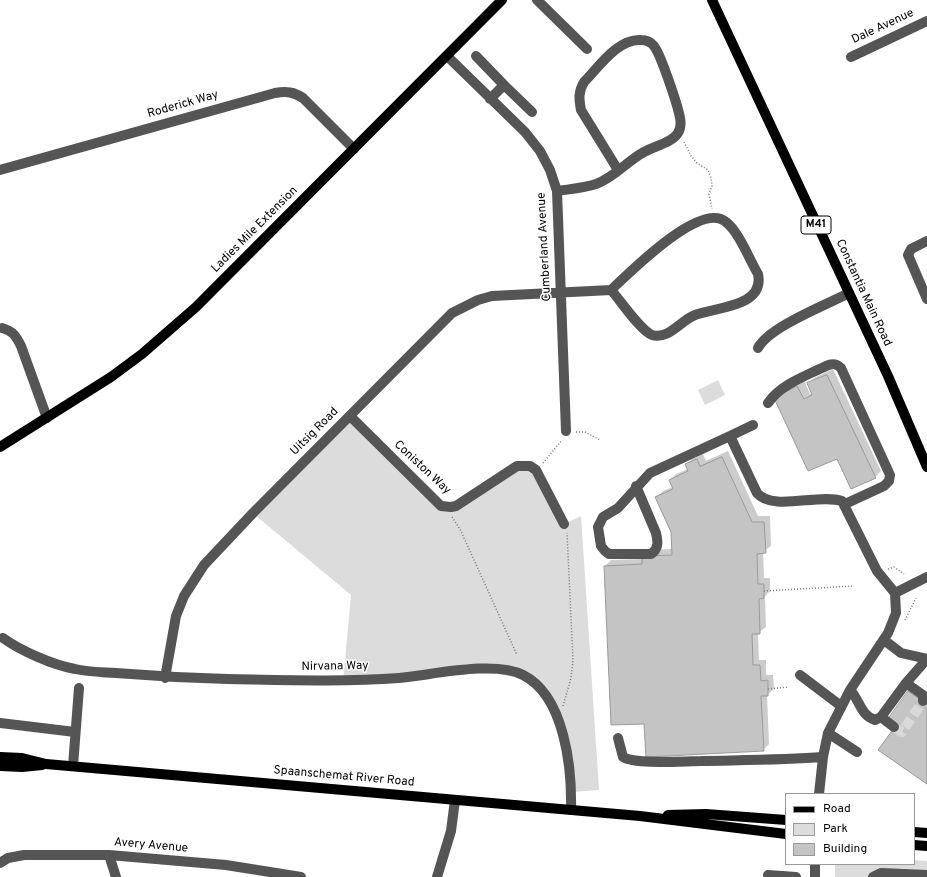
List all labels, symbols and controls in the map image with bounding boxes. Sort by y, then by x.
street label: Dale Avenue [850,6,916,48]
street label: Roderick Way [146,88,220,122]
street label: Ladies Mile Extension [209,184,301,276]
street label: Cumberland Avenue [535,192,555,302]
road number: M41 [801,216,831,234]
street label: Constantia Main Road [832,237,894,349]
street label: Uitsig Road [288,405,342,459]
street label: Coniston Way [390,438,454,498]
street label: Nirvana Way [301,659,369,675]
street label: Spaanschemat River Road [273,764,415,790]
legend [785,793,915,865]
text: Road [823,801,851,817]
text: Park [823,821,848,837]
street label: Avery Avenue [113,836,189,856]
text: Building [823,841,867,857]

